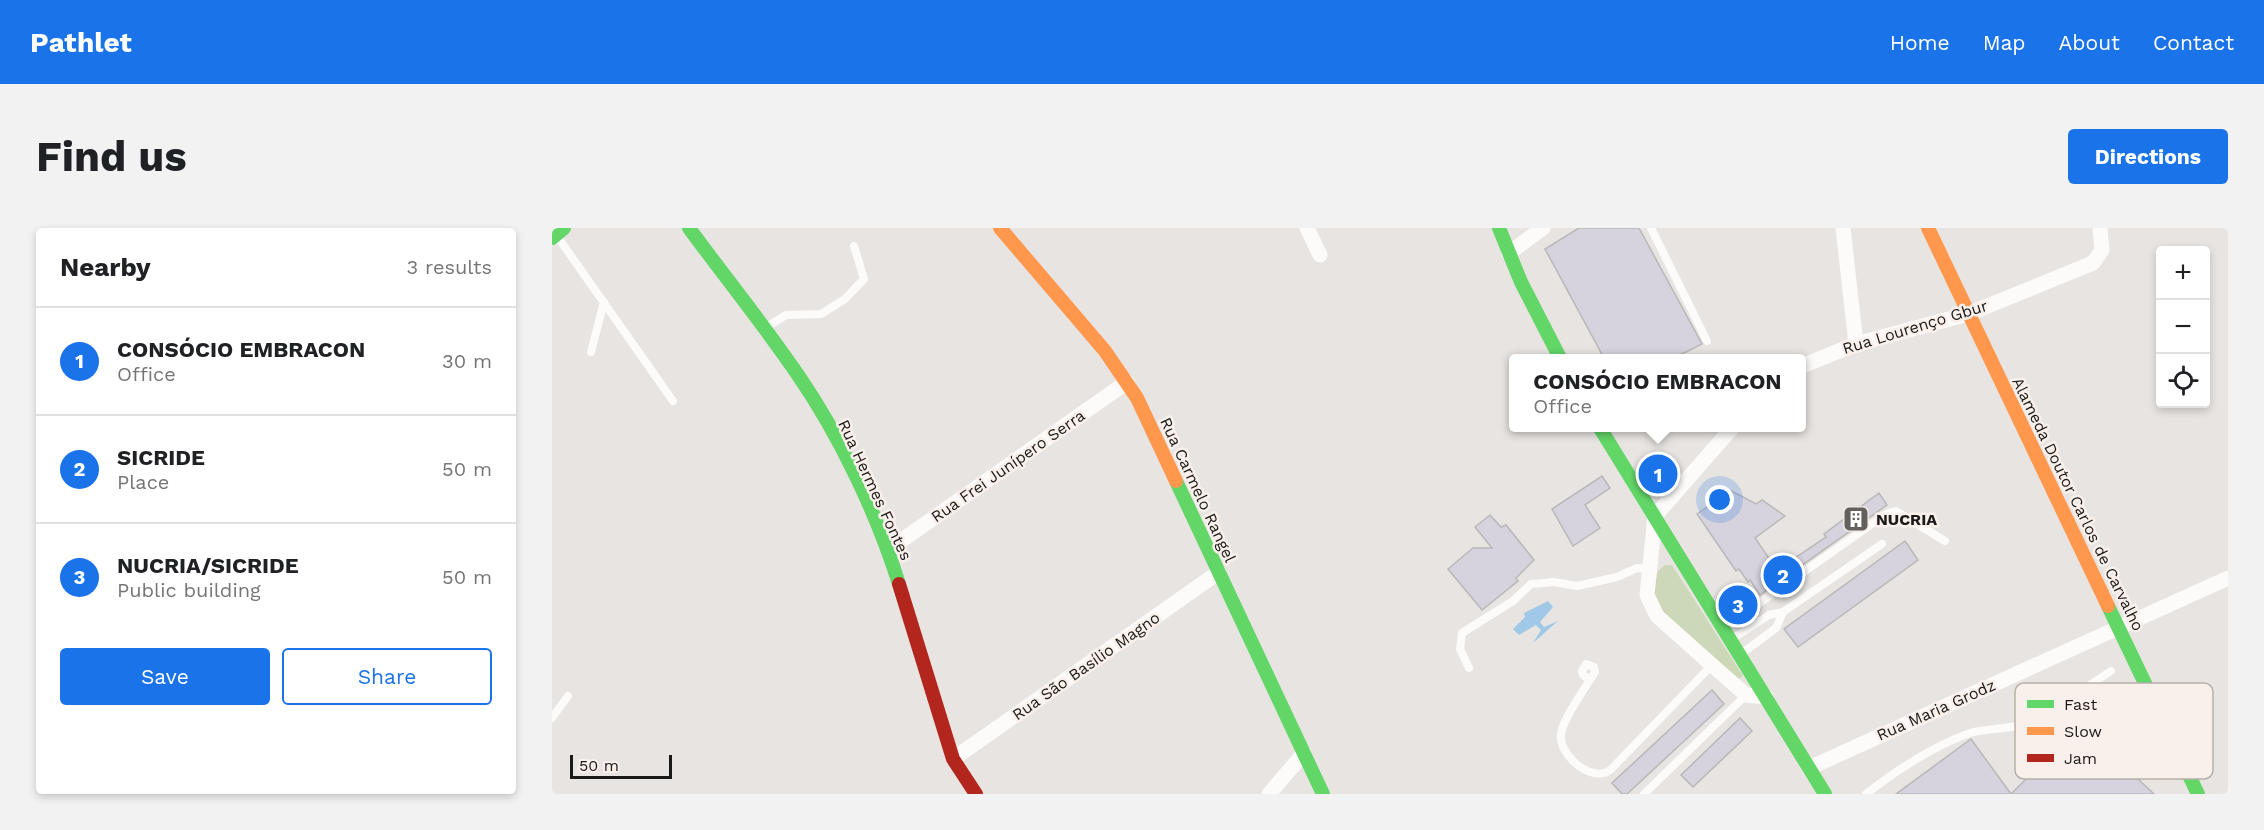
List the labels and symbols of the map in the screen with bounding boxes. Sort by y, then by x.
street label: Rua Lourenço Gbur [1840,296,1990,358]
street label: Alameda Doutor Carlos de Carvalho [2008,374,2148,634]
street label: Rua Frei Junípero Serra [927,406,1089,526]
street label: Rua Carmelo Rangel [1156,415,1240,566]
street label: Rua Hermes Fontes [834,417,916,563]
pin: 1 [1638,452,1678,496]
your location [1705,485,1734,514]
building icon: NUCRIA [1841,504,1871,534]
place label: NUCRIA [1876,510,1937,529]
pin: 2 [1764,552,1802,598]
pin: 3 [1718,582,1758,628]
street label: Rua São Basílio Magno [1009,608,1163,724]
street label: Rua Maria Grodz [1874,675,1998,745]
legend [2015,683,2213,779]
text: Fast [2064,695,2097,714]
text: Slow [2064,722,2102,741]
text: Jam [2064,749,2097,768]
scale bar [570,752,672,780]

